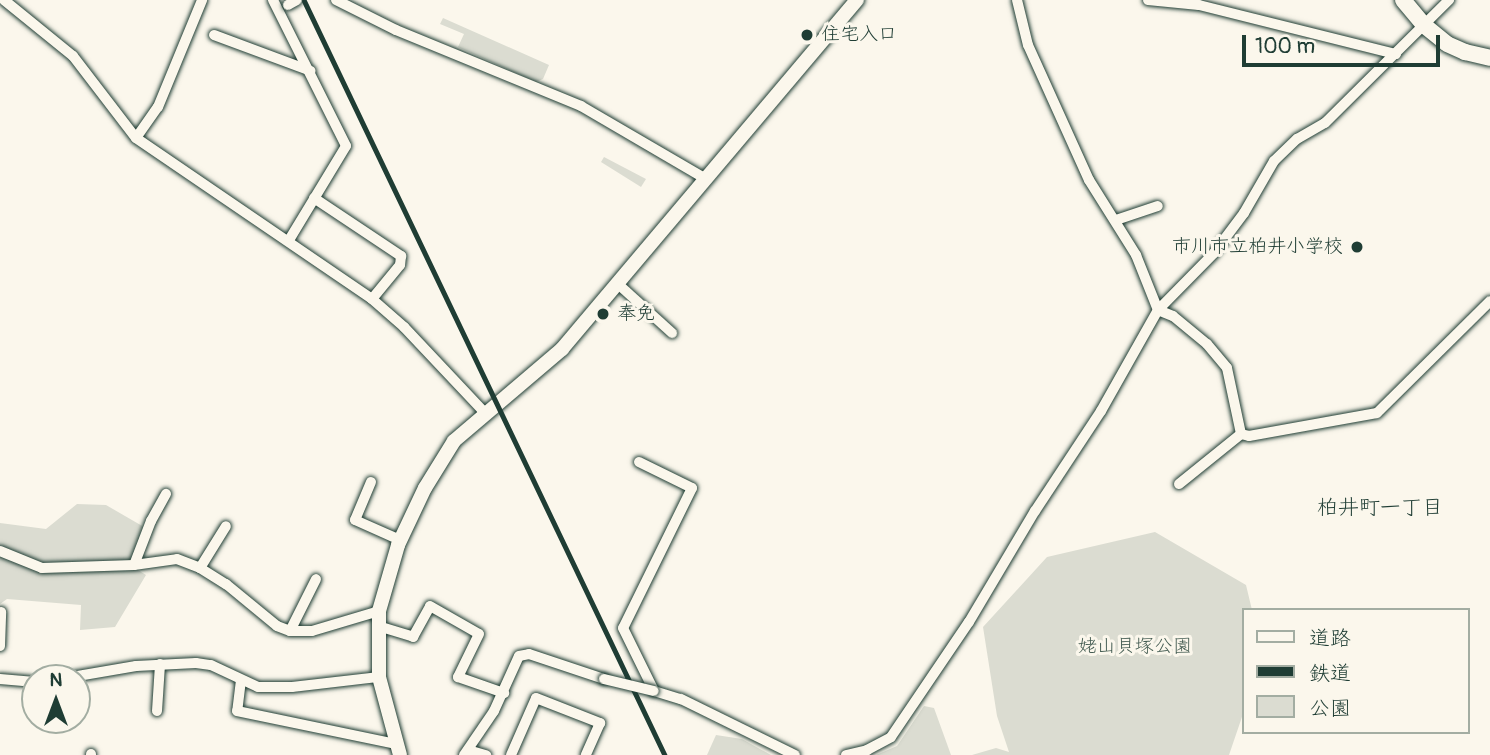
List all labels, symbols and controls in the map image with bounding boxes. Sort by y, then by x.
scale bar [1245,21,1443,65]
place label: 住宅入口 [821,24,897,46]
marker: 住宅入口 [799,27,815,43]
text: 100 m [1255,33,1315,60]
place label: 市川市立柏井小学校 [1172,236,1343,258]
marker: 市川市立柏井小学校 [1349,239,1365,255]
place label: 奉免 [617,303,655,325]
marker: 奉免 [595,306,611,322]
district label: 柏井町一丁目 [1317,495,1443,521]
legend [1242,608,1469,734]
text: 道路 [1309,625,1351,652]
park label: 姥山貝塚公園 [1078,636,1192,658]
text: 鉄道 [1309,660,1351,687]
north arrow [21,664,91,734]
text: N [50,668,62,692]
text: 公園 [1309,695,1351,722]

